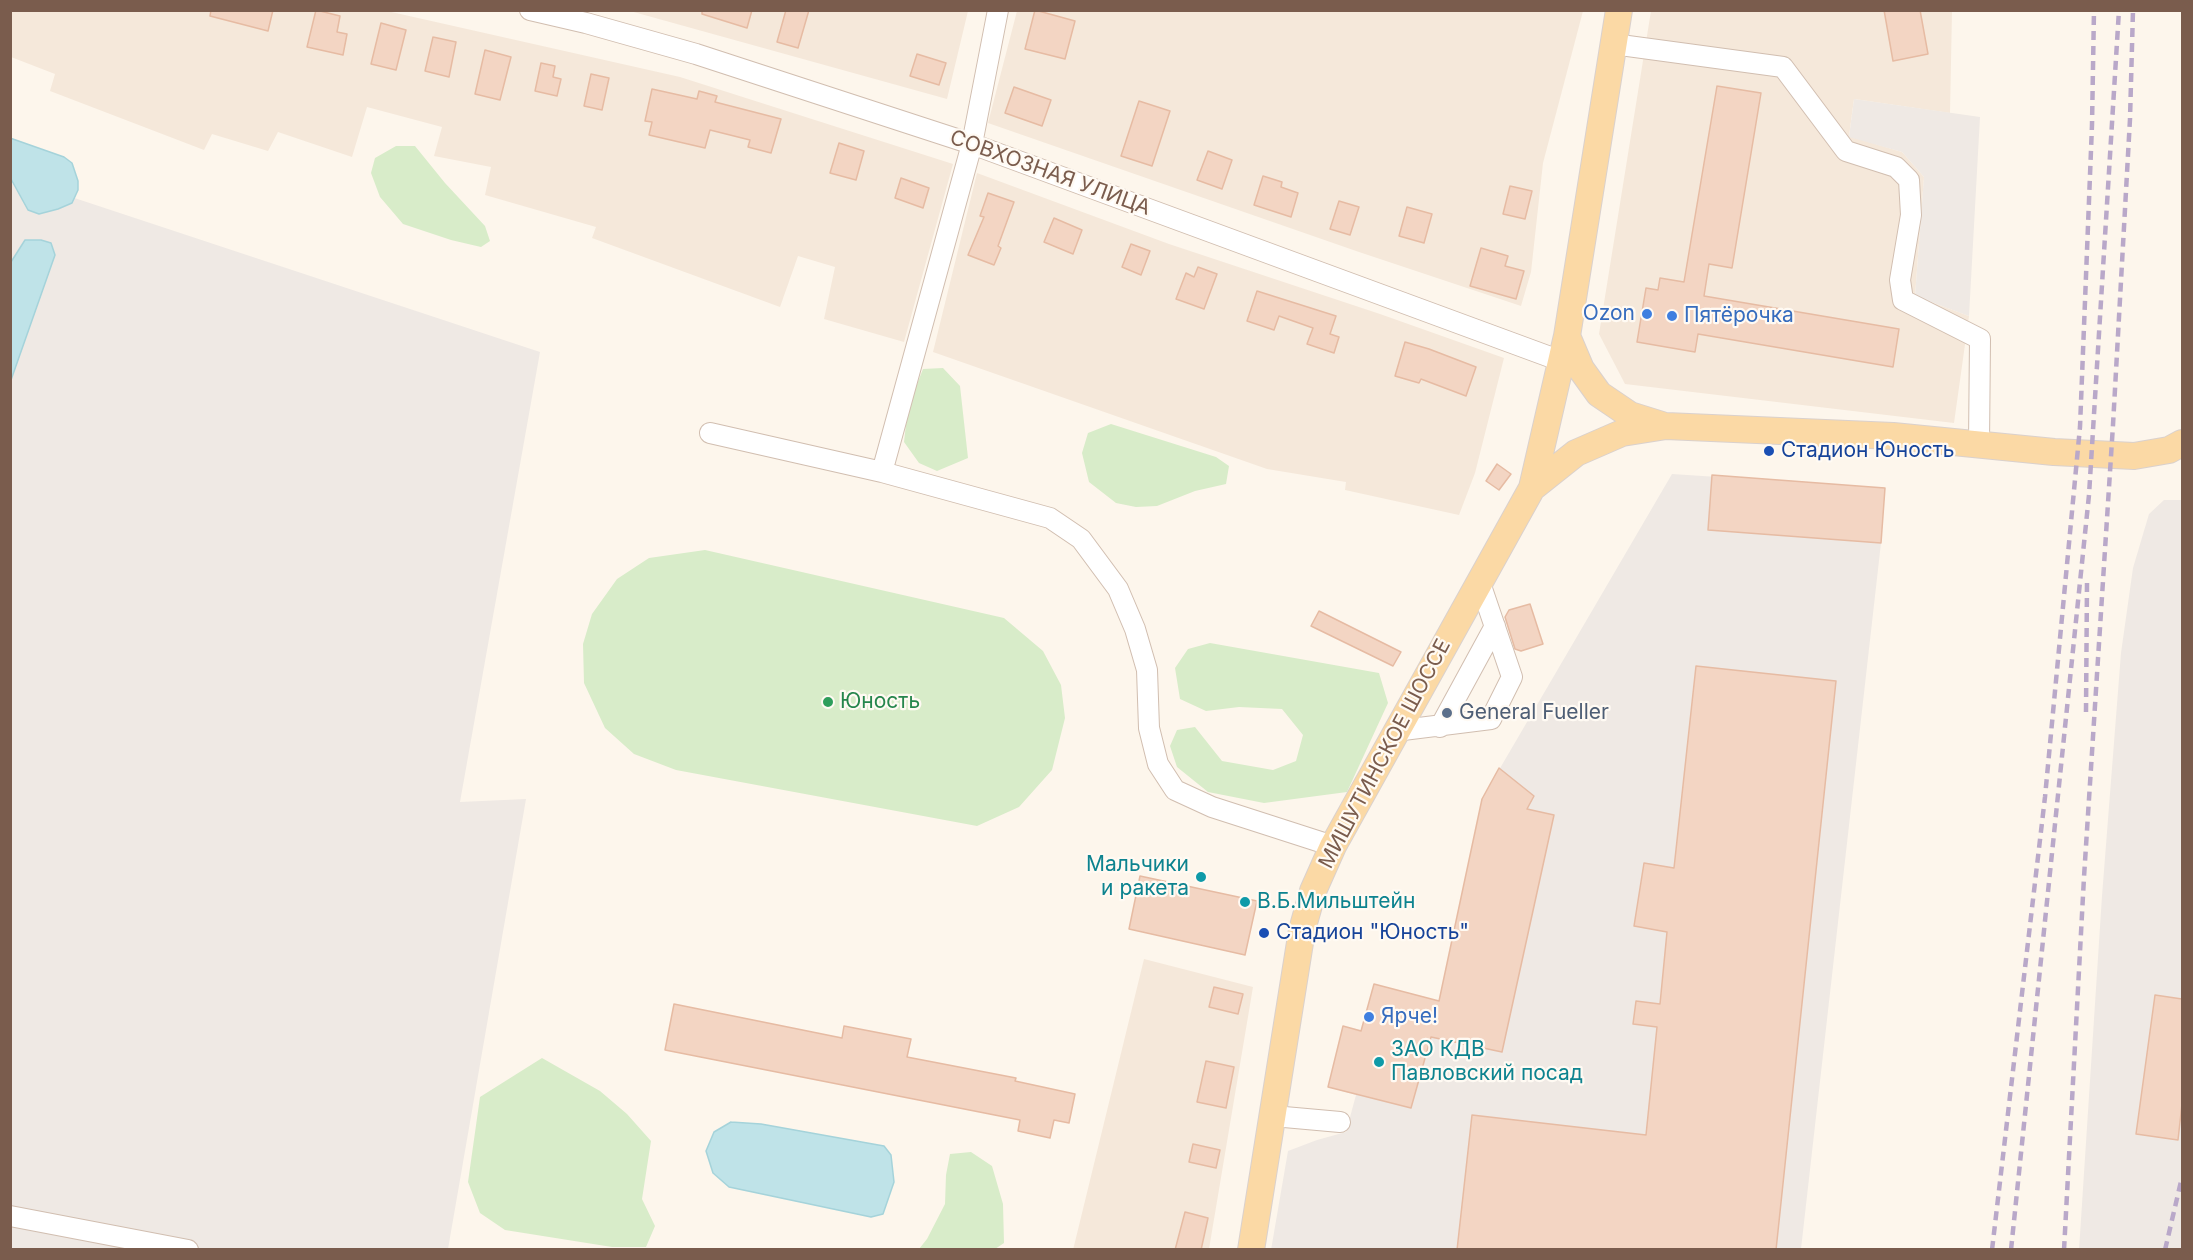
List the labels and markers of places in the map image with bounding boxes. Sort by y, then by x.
place label: Ozon [1583,301,1635,327]
place label: Пятёрочка [1684,303,1794,329]
marker: Ozon [1640,307,1654,321]
marker: Пятёрочка [1665,309,1679,323]
place label: Стадион Юность [1781,438,1955,464]
marker: Стадион Юность [1762,444,1776,458]
place label: Юность [840,689,920,715]
marker: Юность [821,695,835,709]
place label: General Fueller [1459,700,1609,726]
marker: General Fueller [1440,706,1454,720]
place label: Мальчики и ракета [1086,852,1189,902]
marker: Мальчики и ракета [1194,870,1208,884]
place label: В.Б.Мильштейн [1257,889,1415,915]
marker: В.Б.Мильштейн [1238,895,1252,909]
place label: Стадион "Юность" [1276,920,1469,946]
marker: Стадион "Юность" [1257,926,1271,940]
place label: Ярче! [1381,1004,1438,1030]
marker: Ярче! [1362,1010,1376,1024]
place label: ЗАО КДВ Павловский посад [1391,1037,1583,1087]
marker: ЗАО КДВ Павловский посад [1372,1055,1386,1069]

